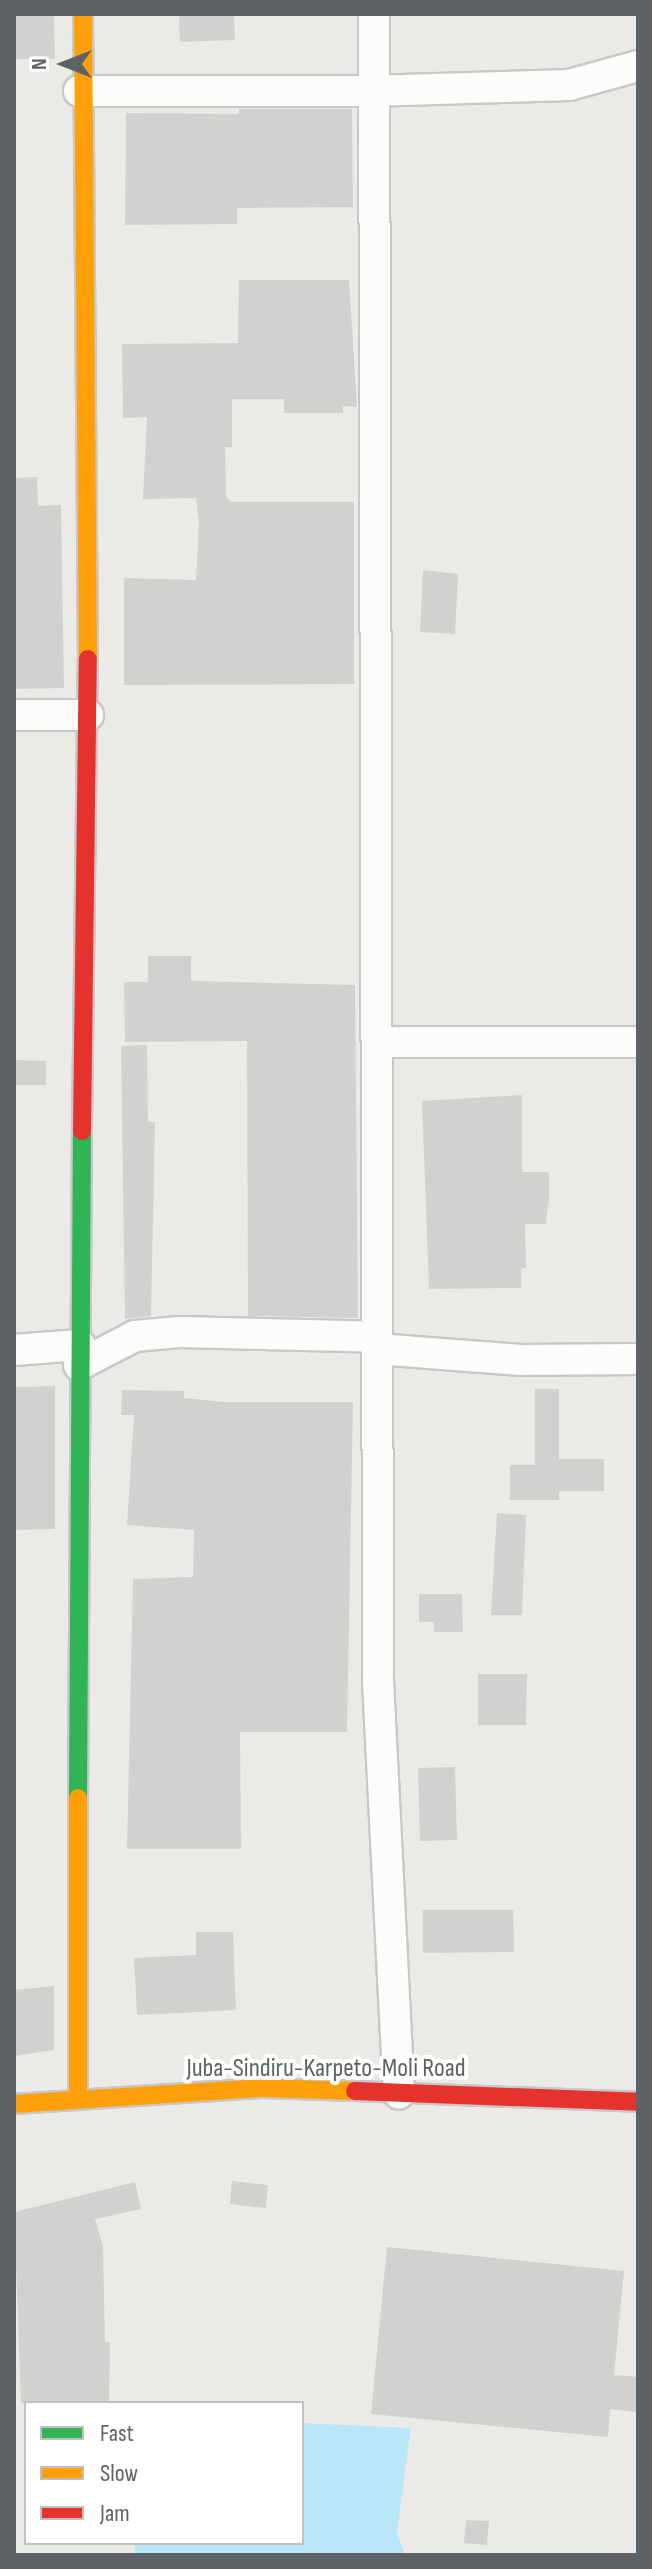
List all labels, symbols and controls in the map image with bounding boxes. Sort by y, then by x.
north arrow [24,24,104,104]
text: N [26,58,53,70]
street label: Juba-Sindiru-Karpeto-Moli Road [186,2053,466,2085]
legend [24,2401,304,2545]
text: Fast [100,2419,134,2448]
text: Slow [100,2459,138,2488]
text: Jam [100,2499,130,2528]

